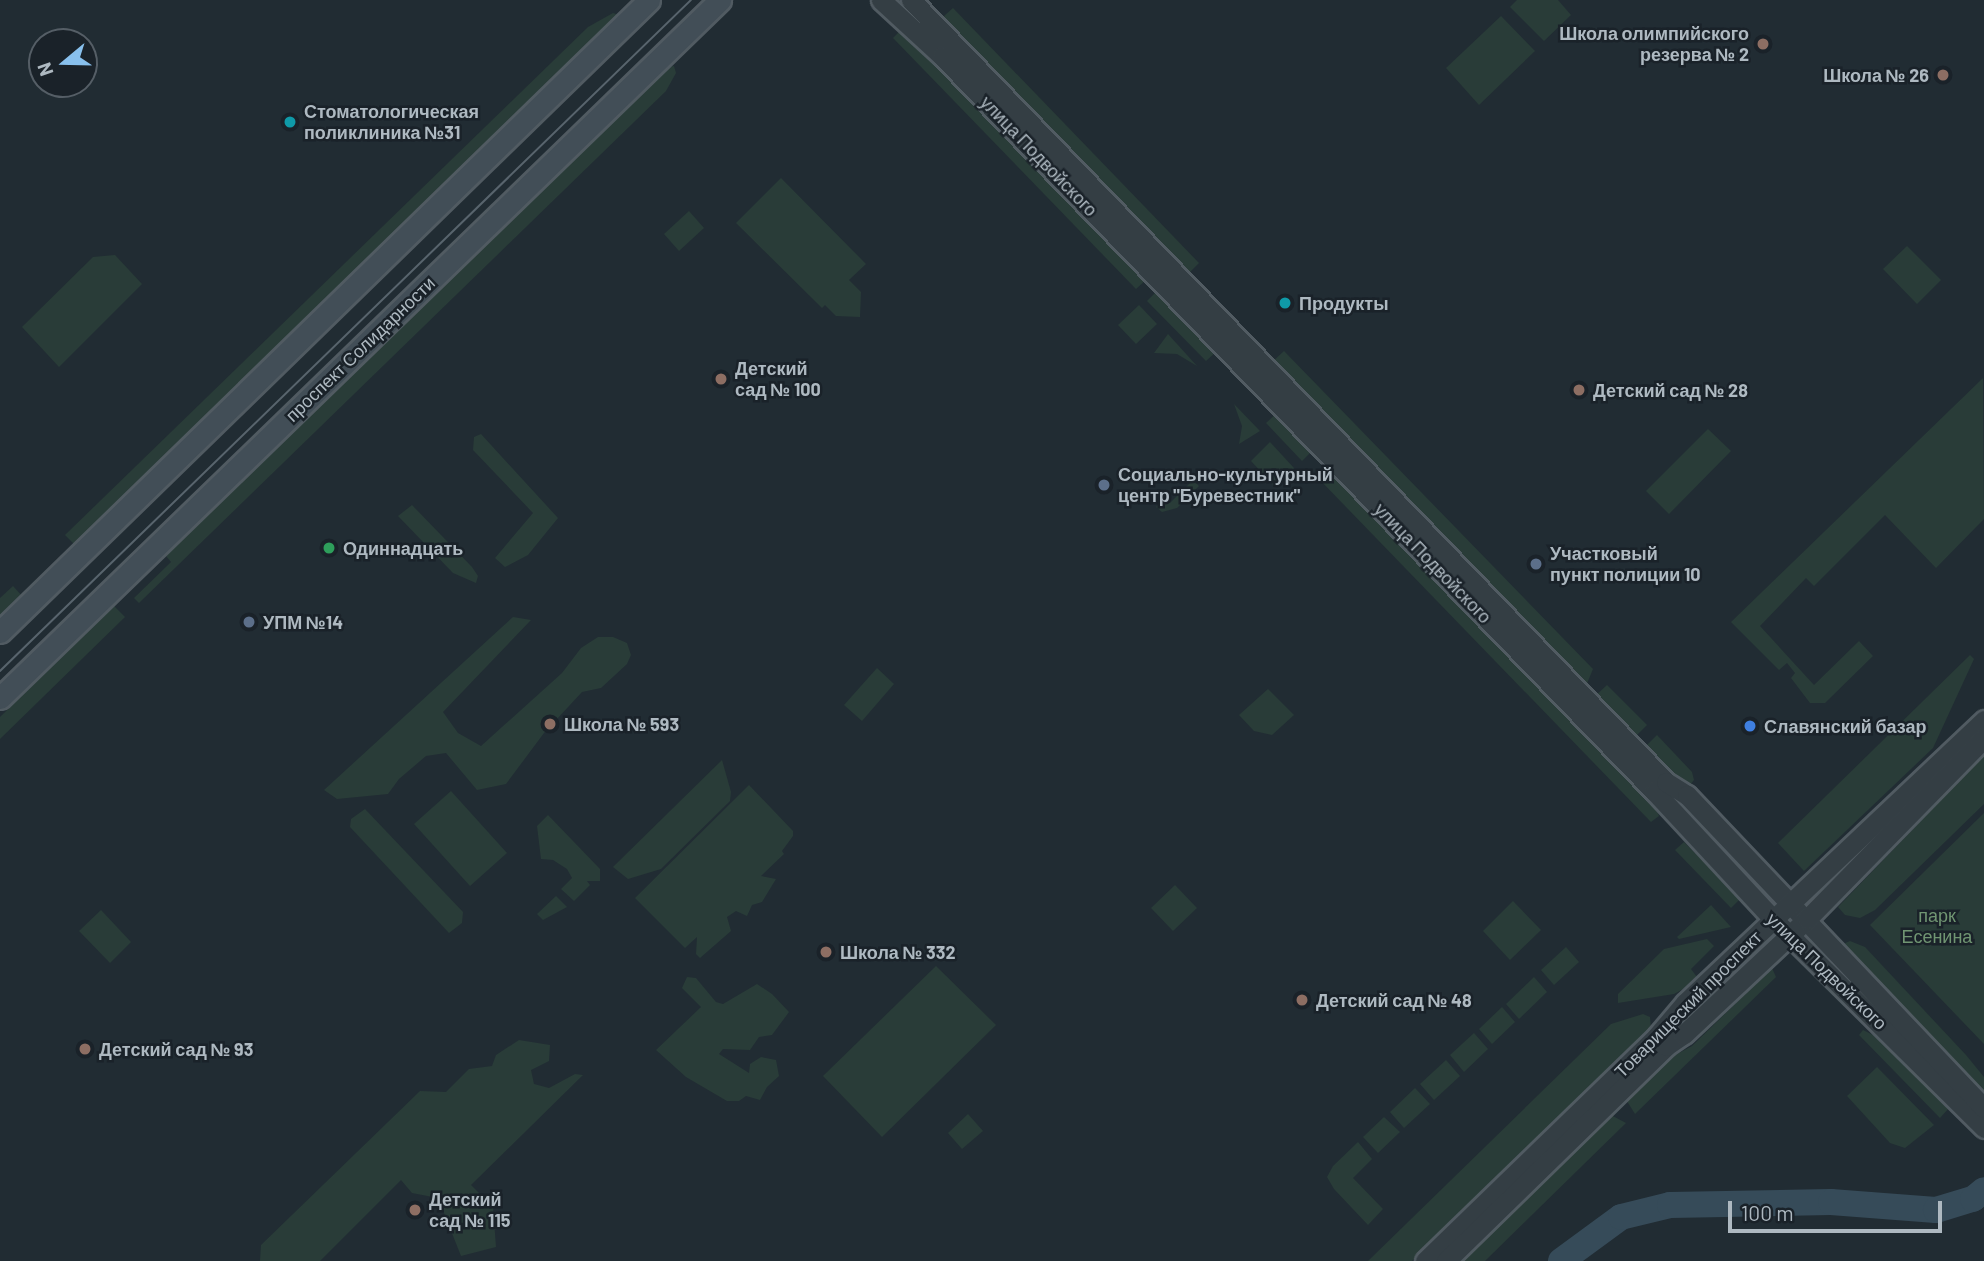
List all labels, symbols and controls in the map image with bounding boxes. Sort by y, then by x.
place label: Школа олимпийского резерва № 2 [1559,23,1749,66]
north arrow [28,28,98,98]
marker: Школа олимпийского резерва № 2 [1755,36,1771,52]
text: N [32,60,57,79]
place label: Школа № 26 [1823,64,1929,86]
marker: Школа № 26 [1935,67,1951,83]
street label: улица Подвойского [976,91,1102,221]
place label: Стоматологическая поликлиника №31 [304,101,479,144]
marker: Стоматологическая поликлиника №31 [282,114,298,130]
street label: проспект Солидарности [281,272,439,426]
place label: Продукты [1299,292,1389,314]
marker: Продукты [1277,295,1293,311]
place label: Детский сад № 100 [735,358,821,400]
marker: Детский сад № 100 [713,371,729,387]
place label: Детский сад № 28 [1593,379,1748,401]
marker: Детский сад № 28 [1571,382,1587,398]
place label: Социально-культурный центр "Буревестник" [1118,464,1333,506]
marker: Социально-культурный центр "Буревестник" [1096,477,1112,493]
street label: улица Подвойского [1370,498,1496,628]
place label: Одиннадцать [343,537,463,559]
marker: Одиннадцать [321,540,337,556]
place label: Участковый пункт полиции 10 [1550,543,1701,586]
marker: Участковый пункт полиции 10 [1528,556,1544,572]
place label: УПМ №14 [263,611,343,633]
marker: УПМ №14 [241,614,257,630]
place label: Школа № 593 [564,713,679,735]
place label: Славянский базар [1764,715,1926,737]
marker: Школа № 593 [542,716,558,732]
marker: Славянский базар [1742,718,1758,734]
park label: парк Есенина [1902,905,1972,948]
street label: улица Подвойского [1762,908,1892,1034]
street label: Товарищеский проспект [1610,926,1766,1082]
place label: Школа № 332 [840,941,956,963]
marker: Школа № 332 [818,944,834,960]
place label: Детский сад № 48 [1316,989,1472,1011]
marker: Детский сад № 48 [1294,992,1310,1008]
place label: Детский сад № 93 [99,1038,253,1060]
marker: Детский сад № 93 [77,1041,93,1057]
scale bar [1732,1188,1946,1232]
place label: Детский сад № 115 [429,1189,511,1232]
text: 100 m [1741,1200,1794,1225]
marker: Детский сад № 115 [407,1202,423,1218]

